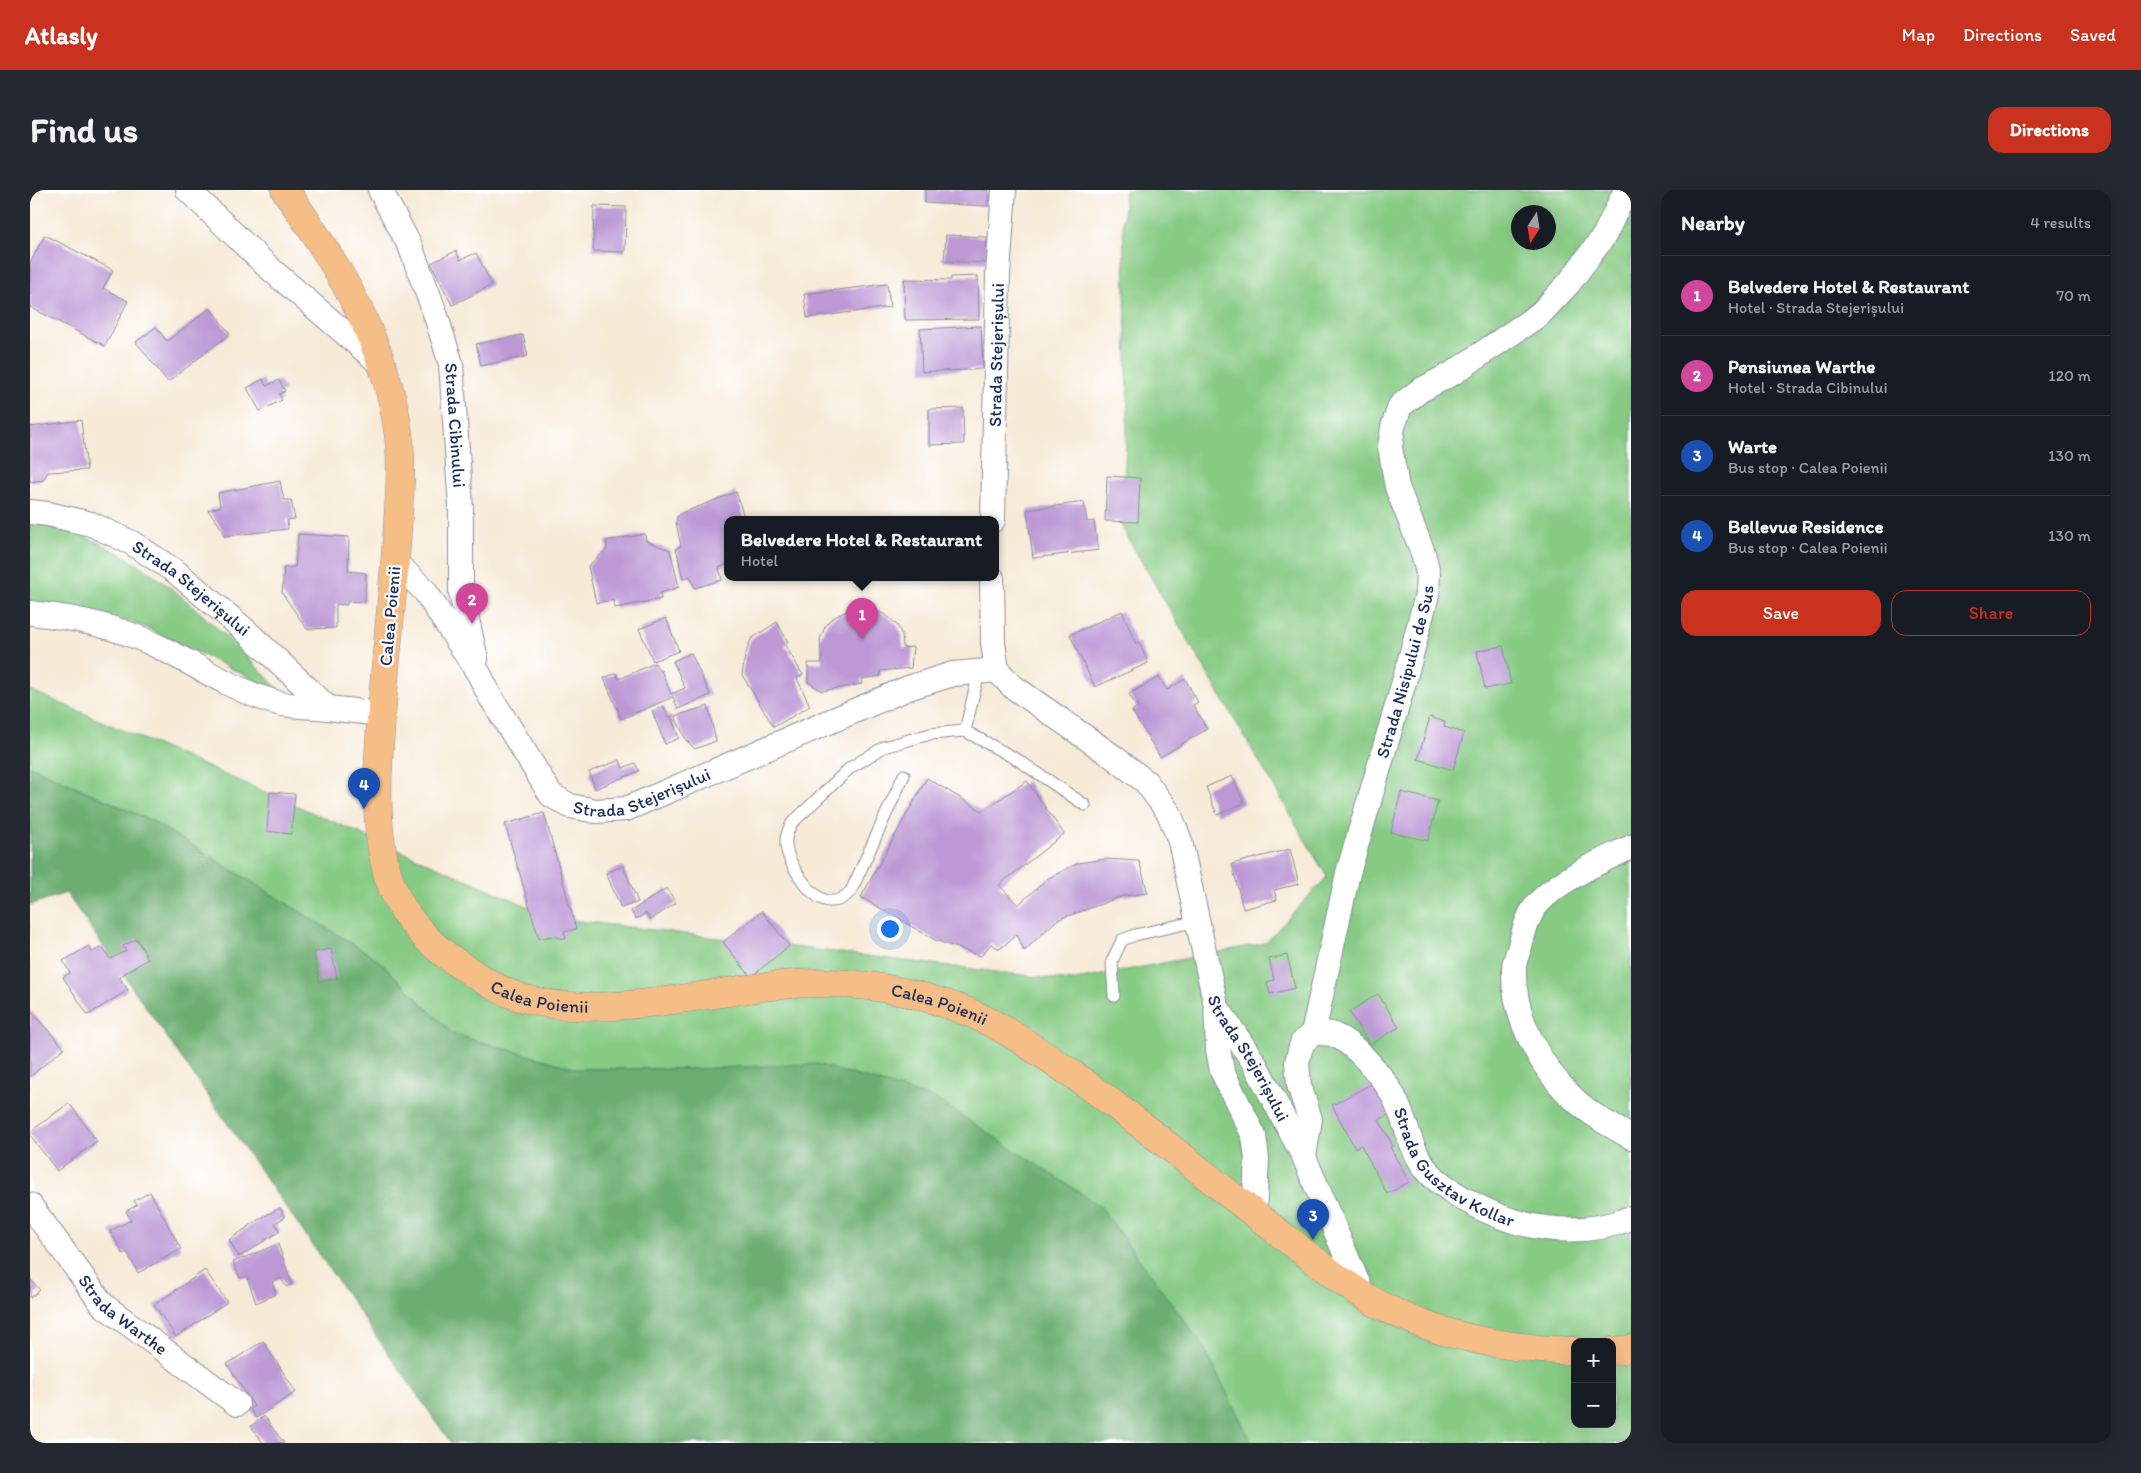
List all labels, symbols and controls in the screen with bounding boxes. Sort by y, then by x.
text: Atlasly [25,21,98,50]
text: Map [1902,24,1935,46]
text: Directions [1963,24,2042,46]
text: Saved [2070,24,2116,46]
button: Directions [1988,107,2111,153]
text: Find us [30,109,138,151]
north arrow [1511,205,1556,250]
text: Nearby [1681,210,1745,235]
text: 4 results [2030,213,2091,232]
text: Belvedere Hotel & Restaurant [1728,275,1969,298]
street label: Strada Stejerișului [984,283,1009,427]
text: 1 [1693,286,1701,305]
text: 70 m [2056,286,2091,305]
text: Hotel · Strada Stejerișului [1728,298,1904,317]
text: Pensiunea Warthe [1728,355,1875,378]
street label: Strada Cibinului [440,362,471,489]
text: 2 [1693,366,1701,385]
text: 120 m [2048,366,2091,385]
text: Hotel · Strada Cibinului [1728,378,1887,397]
text: Warte [1728,435,1777,458]
text: 3 [1693,446,1701,465]
text: 130 m [2048,446,2091,465]
text: Bus stop · Calea Poienii [1728,458,1888,477]
text: Bellevue Residence [1728,515,1884,538]
popup [724,516,999,581]
text: 4 [1692,526,1702,545]
text: 130 m [2048,526,2091,545]
text: Belvedere Hotel & Restaurant [741,528,982,551]
street label: Strada Stejerișului [128,535,255,641]
text: Bus stop · Calea Poienii [1728,538,1888,557]
text: Hotel [741,551,778,570]
street label: Calea Poienii [375,565,405,667]
pin: 2 [456,583,488,624]
street label: Strada Nisipului de Sus [1371,585,1438,761]
button: Save [1681,590,1881,636]
button: Share [1891,590,2091,636]
pin: 1 [846,598,878,639]
street label: Strada Stejerișului [571,763,714,822]
pin: 4 [348,768,380,809]
your location [877,916,903,942]
street label: Calea Poienii [487,975,589,1018]
street label: Calea Poienii [889,979,991,1030]
street label: Strada Stejerișului [1203,993,1294,1125]
street label: Strada Gusztav Kollar [1389,1104,1518,1232]
pin: 3 [1297,1199,1329,1240]
street label: Strada Warthe [73,1270,172,1360]
map controls [1571,1338,1616,1428]
button: + [1571,1338,1616,1383]
button: − [1571,1383,1616,1428]

